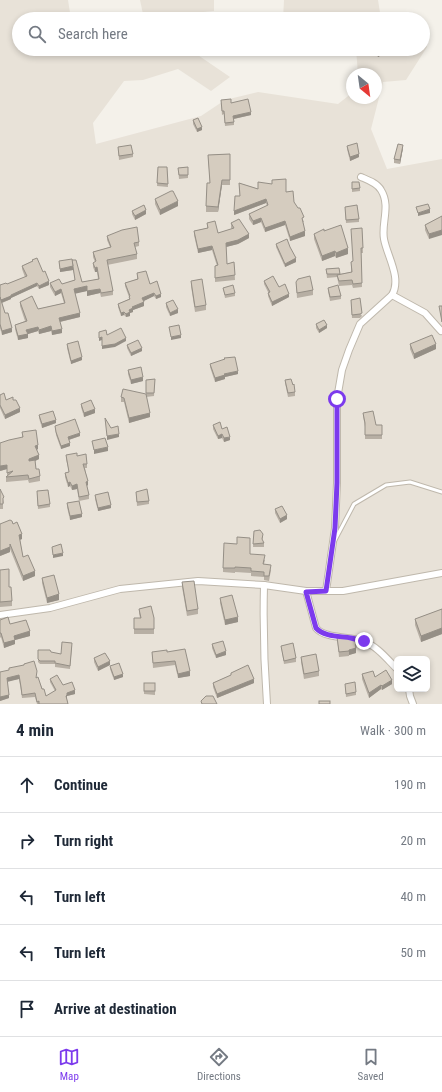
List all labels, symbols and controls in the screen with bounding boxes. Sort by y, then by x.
search box [12,12,430,56]
icon: search [26,23,48,45]
text: Search here [58,25,128,43]
north arrow [346,68,382,104]
route start [328,390,346,408]
route end [355,632,373,650]
map controls [394,656,430,692]
button: layers [394,656,430,692]
text: 4 min [16,720,54,740]
text: Walk · 300 m [360,723,426,738]
icon: ahead [16,774,38,796]
text: Continue [54,776,108,794]
text: 190 m [394,777,426,792]
icon: right [16,830,38,852]
text: Turn right [54,832,113,850]
text: 20 m [400,833,426,848]
icon: left [16,886,38,908]
text: Turn left [54,888,105,906]
text: 40 m [400,889,426,904]
icon: left [16,942,38,964]
text: Turn left [54,944,105,962]
text: 50 m [400,945,426,960]
icon: arrive [16,998,38,1020]
text: Arrive at destination [54,1000,177,1018]
tab: Map [58,1046,80,1083]
tab: Directions [197,1046,241,1083]
tab: Saved [358,1046,384,1083]

